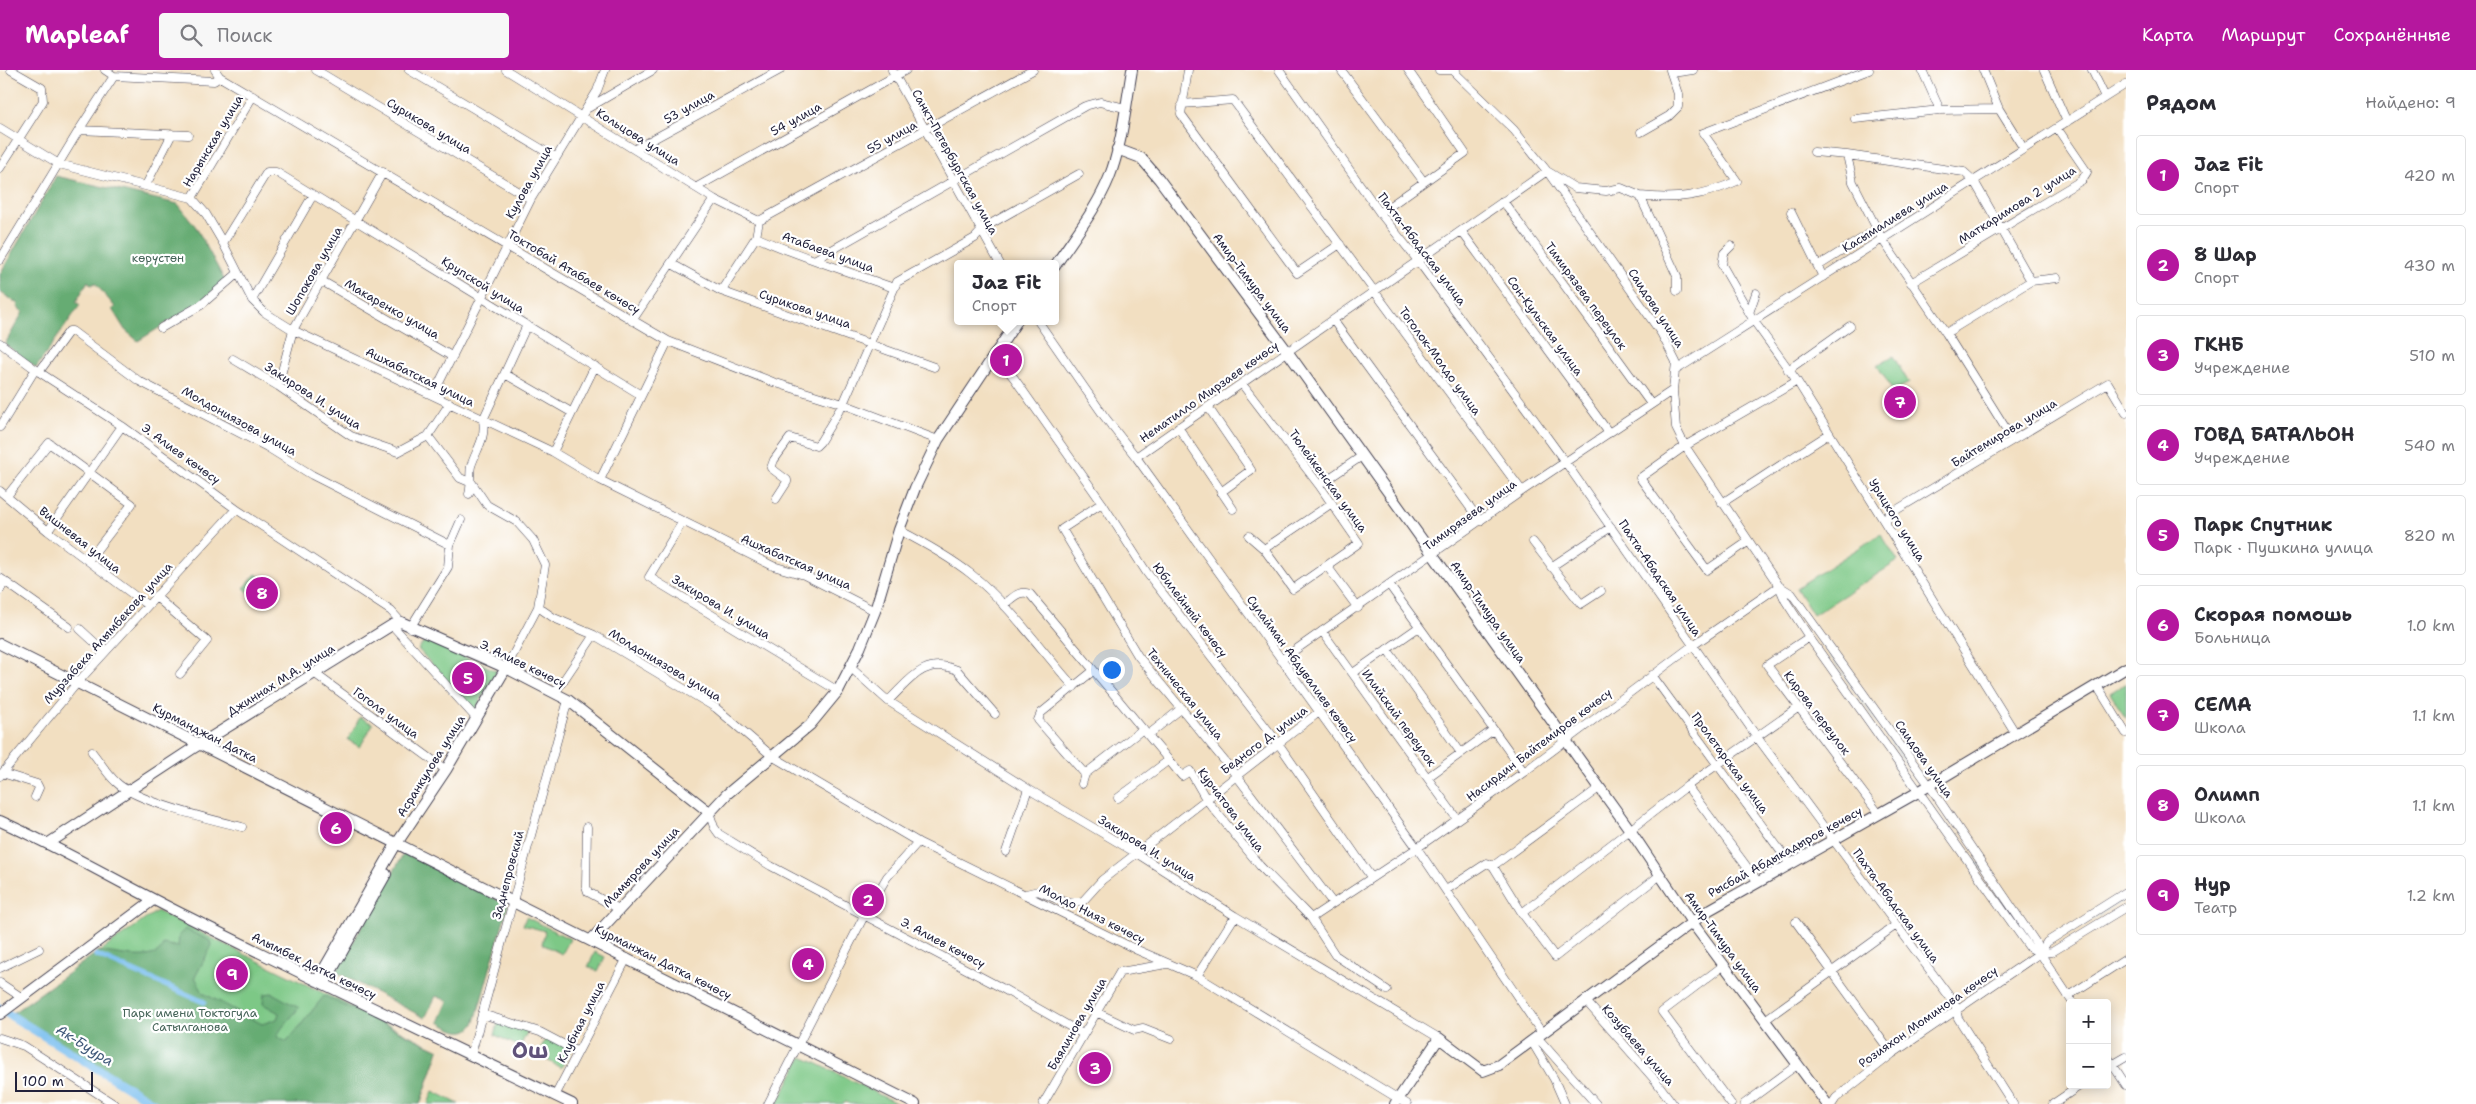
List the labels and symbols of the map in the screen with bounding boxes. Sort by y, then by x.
street label: 53 улица [661,86,718,127]
street label: Санкт-Петербургская улица [908,87,1002,238]
street label: Нарынская улица [179,91,247,190]
street label: Сурикова улица [384,94,475,158]
street label: 54 улица [768,98,825,140]
street label: Кольцова улица [593,105,683,169]
street label: 55 улица [864,117,920,157]
street label: Кулова улица [502,142,556,222]
street label: Маткаримова 2 улица [1955,162,2079,248]
street label: Касымалиева улица [1839,178,1951,256]
street label: Пахта-Абадская улица [1374,189,1470,309]
street label: Шопокова улица [282,223,346,318]
street label: Токтобай Атабаев көчөсү [505,226,643,318]
street label: Атабаева улица [780,228,877,276]
street label: Амир-Тимура улица [1209,230,1295,337]
street label: Тимирязева переулок [1542,239,1631,353]
park label: көрүстөн [132,250,184,266]
street label: Крупской улица [438,253,528,317]
street label: Саидова улица [1624,265,1688,351]
street label: Сон-Кульская улица [1503,273,1587,379]
street label: Макаренко улица [342,275,443,343]
street label: Сурикова улица [757,286,853,332]
street label: Тоголок-Молдо улица [1395,304,1485,419]
street label: Нематилло Мирзаев көчөсү [1136,338,1282,446]
pin: 1 [990,341,1022,379]
street label: Ашхабатская улица [363,344,477,411]
street label: Закирова И. улица [262,359,365,434]
street label: Молдониязова улица [179,383,300,460]
pin: 7 [1884,383,1916,421]
street label: Байтемирова улица [1948,395,2060,471]
street label: Э. Алиев көчөсү [139,420,223,488]
street label: Тюлейкенская улица [1285,426,1371,536]
street label: Тимирязева улица [1420,476,1520,554]
street label: Урицкого улица [1865,476,1929,565]
street label: Вишневая улица [36,503,125,577]
street label: Пахта-Абадская улица [1615,517,1705,640]
street label: Ашхабатская улица [738,530,854,594]
street label: Мурзабека Алымбекова улица [40,558,176,707]
street label: Амир-Тимура улица [1447,558,1530,667]
street label: Юбилейный көчөсү [1149,559,1231,661]
street label: Закирова И. улица [669,571,774,643]
pin: 8 [246,574,278,612]
street label: Сулайман Абдувалиев көчөсү [1243,592,1361,746]
street label: Молдониязова улица [606,625,725,705]
street label: Э. Алиев көчөсү [478,636,568,692]
street label: Джиннах М.А. улица [224,640,338,720]
street label: Техническая улица [1143,645,1227,743]
your location [1099,657,1125,683]
pin: 5 [452,659,484,697]
street label: Илийский переулок [1358,666,1440,770]
street label: Кирова переулок [1780,668,1854,759]
street label: Гоголя улица [350,684,422,743]
street label: Насирдин Байтемиров көчөсү [1463,685,1615,805]
street label: Курманджан Датка [150,700,261,767]
street label: Бедного Д. улица [1217,702,1311,778]
street label: Пролетарская улица [1688,709,1772,817]
street label: Асранкулова улица [393,712,469,820]
street label: Саидова улица [1891,717,1957,801]
street label: Курчатова улица [1194,765,1268,856]
street label: Рысбай Абдыкадыров көчөсү [1705,803,1865,901]
pin: 6 [320,809,352,847]
street label: Закирова И. улица [1095,812,1199,885]
street label: Мамырова улица [599,823,683,911]
street label: Заднепровский [488,829,528,921]
street label: Пахта-Абадская улица [1849,846,1943,967]
street label: Молдо Нияз көчөсү [1036,880,1148,948]
pin: 2 [852,881,884,919]
street label: Амир-Тимура улица [1681,888,1765,996]
street label: Э. Алиев көчөсү [898,914,988,972]
street label: Курманжан Датка көчөсү [592,921,734,1003]
street label: Алымбек Датка көчөсү [249,929,379,1003]
pin: 4 [792,945,824,983]
pin: 9 [216,955,248,993]
street label: Розияхон Моминова көчөсү [1855,963,2001,1071]
street label: Баялинова улица [1044,974,1110,1073]
street label: Клубная улица [554,978,609,1066]
street label: Козубаева улица [1598,1001,1678,1089]
park label: Парк имени Токтогула Сатылганова [123,1005,258,1035]
water label: Ак-Буура [53,1020,117,1070]
district label: Ош [512,1036,548,1065]
pin: 3 [1079,1049,1111,1087]
scale bar [15,1069,92,1092]

